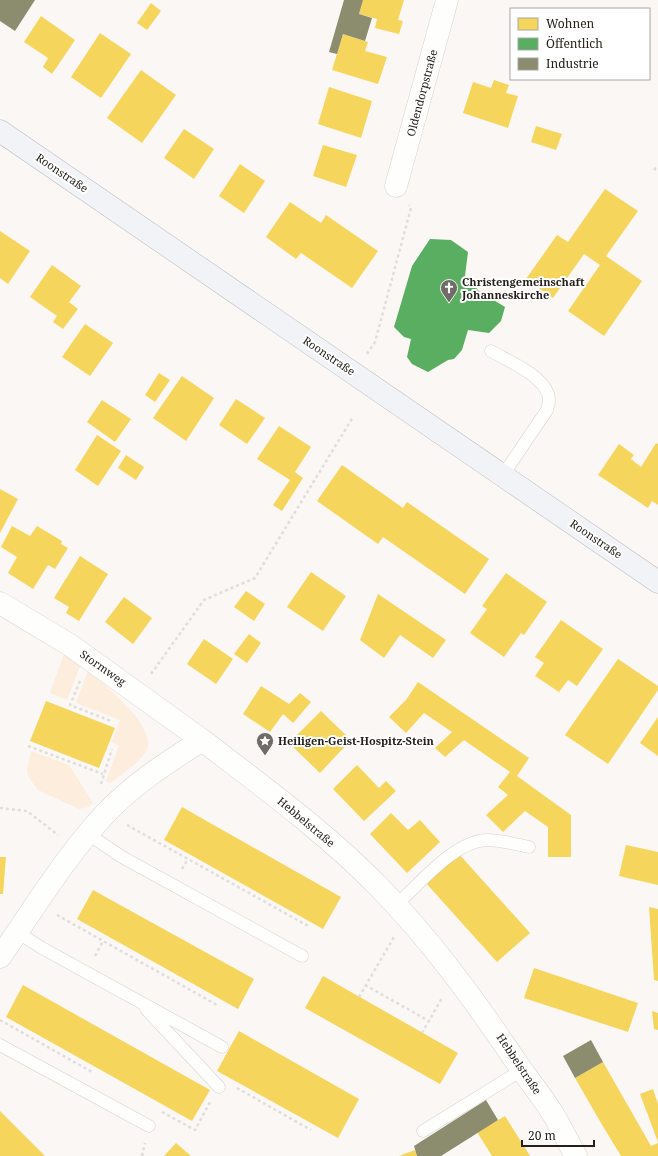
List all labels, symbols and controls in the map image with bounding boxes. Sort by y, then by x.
legend [510,8,650,80]
text: Wohnen [546,15,595,32]
text: Öffentlich [546,35,603,52]
street label: Oldendorpstraße [403,48,440,138]
text: Industrie [546,55,599,72]
street label: Roonstraße [33,150,91,196]
place label: Christengemeinschaft Johanneskirche [461,274,585,302]
church icon: Christengemeinschaft Johanneskirche [439,278,459,303]
street label: Roonstraße [300,333,358,379]
street label: Roonstraße [567,516,625,562]
street label: Stormweg [77,646,129,689]
place icon: Heiligen-Geist-Hospitz-Stein [255,731,275,756]
place label: Heiligen-Geist-Hospitz-Stein [278,733,435,748]
street label: Hebbelstraße [275,793,338,850]
street label: Hebbelstraße [494,1030,545,1097]
scale bar [522,1122,594,1148]
text: 20 m [528,1127,556,1144]

